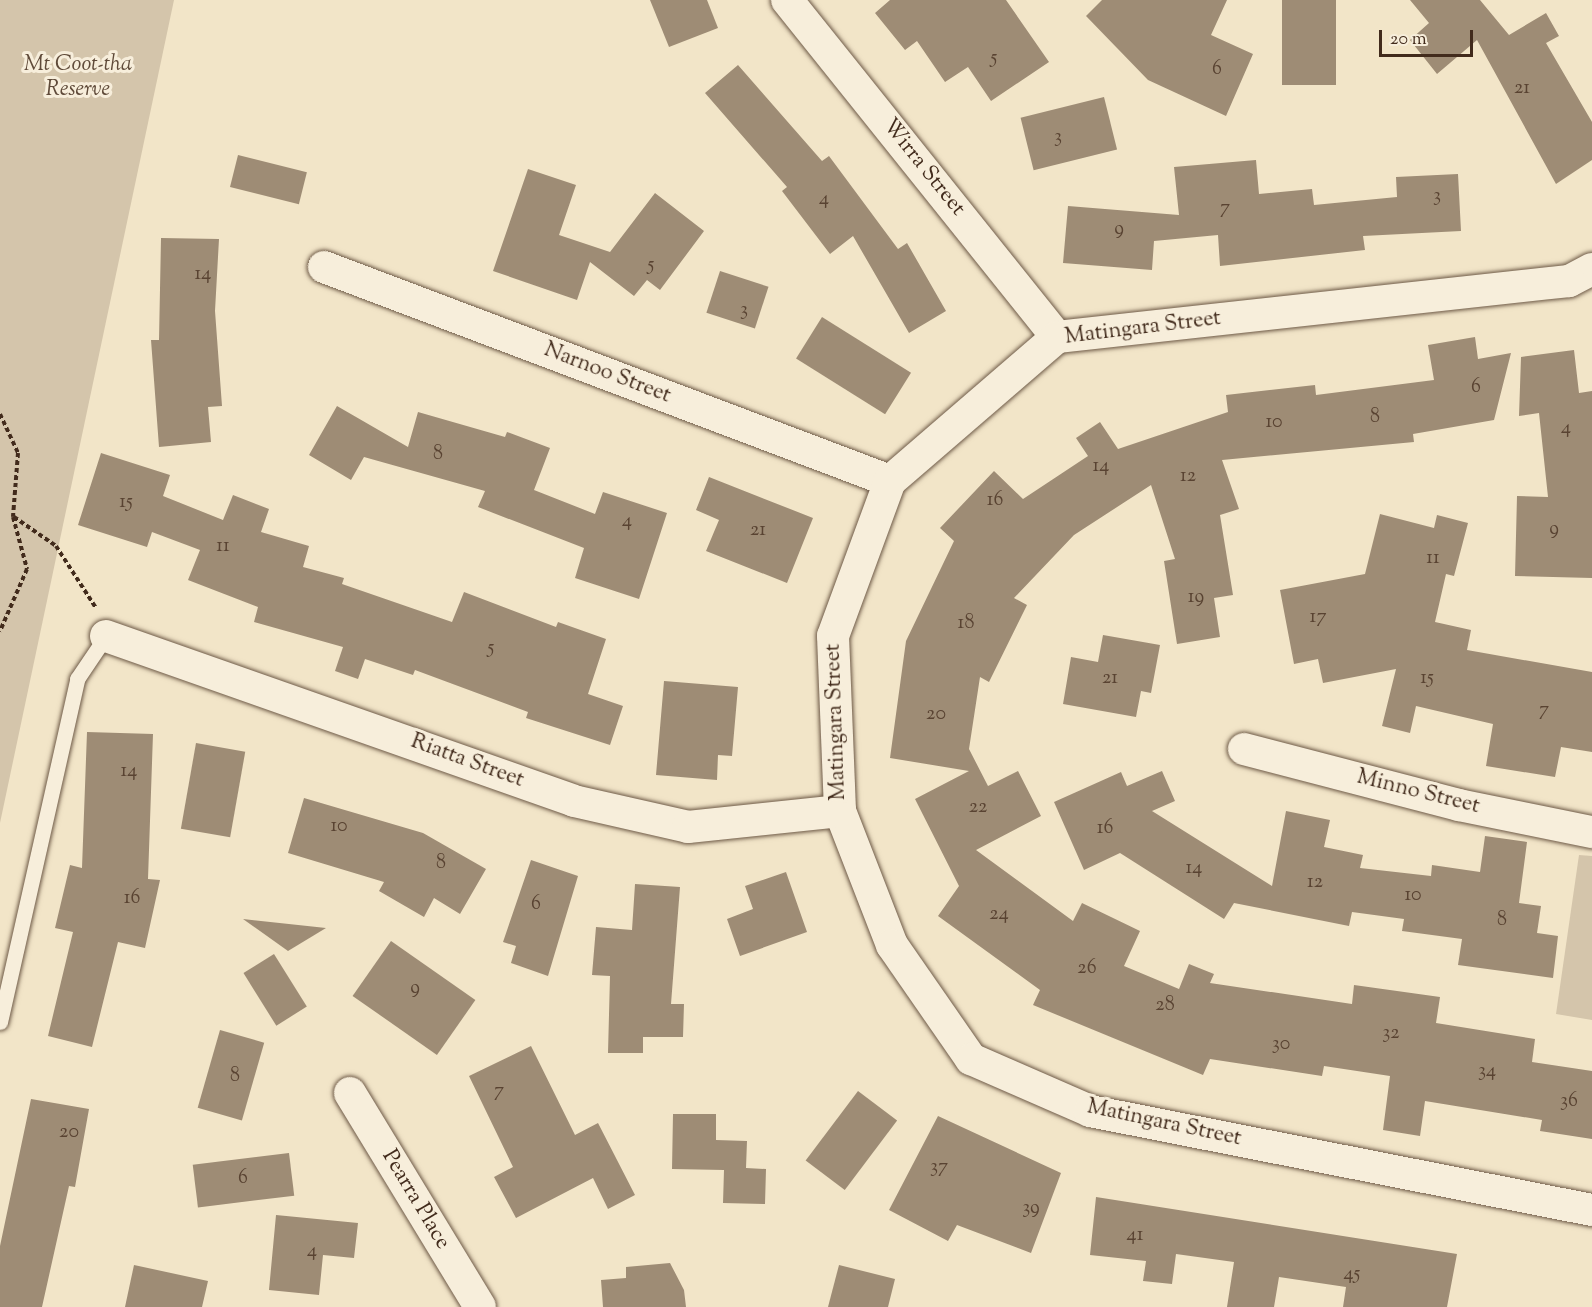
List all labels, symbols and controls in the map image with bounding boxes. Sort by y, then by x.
scale bar [1382,18,1476,56]
text: 20 m [1390,27,1427,53]
house number: 5 [991,46,997,70]
park label: Mt Coot-tha Reserve [24,52,132,104]
house number: 6 [1212,57,1222,81]
house number: 21 [1514,76,1530,100]
street label: Wirra Street [876,114,970,222]
house number: 3 [1054,125,1062,149]
house number: 3 [1433,184,1441,208]
house number: 4 [819,187,829,211]
house number: 7 [1220,196,1230,220]
house number: 9 [1114,217,1124,241]
house number: 5 [648,253,654,277]
house number: 14 [195,262,211,286]
house number: 3 [740,298,748,322]
street label: Matingara Street [1063,306,1223,352]
street label: Narnoo Street [540,338,674,410]
house number: 6 [1471,375,1481,399]
house number: 8 [1370,405,1380,429]
house number: 10 [1265,410,1283,434]
house number: 4 [1561,416,1571,440]
house number: 8 [433,442,443,466]
house number: 14 [1093,454,1109,478]
house number: 12 [1180,464,1196,488]
house number: 16 [987,488,1003,512]
house number: 15 [119,490,133,514]
house number: 4 [622,509,632,533]
house number: 9 [1549,517,1559,541]
house number: 21 [750,518,766,542]
house number: 11 [216,534,230,558]
house number: 11 [1426,546,1440,570]
house number: 19 [1188,585,1204,609]
house number: 17 [1310,605,1326,629]
house number: 18 [958,611,974,635]
house number: 5 [488,636,494,660]
street label: Matingara Street [821,643,853,801]
house number: 21 [1102,666,1118,690]
house number: 15 [1420,666,1434,690]
house number: 7 [1539,698,1549,722]
house number: 20 [926,702,946,726]
street label: Riatta Street [407,729,527,795]
house number: 14 [121,759,137,783]
street label: Minno Street [1354,765,1482,821]
house number: 22 [969,795,987,819]
house number: 10 [330,814,348,838]
house number: 16 [1097,816,1113,840]
house number: 8 [436,851,446,875]
house number: 14 [1186,856,1202,880]
house number: 12 [1307,870,1323,894]
house number: 10 [1404,883,1422,907]
house number: 16 [124,886,140,910]
house number: 6 [531,892,541,916]
house number: 24 [989,902,1009,926]
house number: 8 [1497,908,1507,932]
house number: 26 [1077,956,1097,980]
house number: 9 [410,976,420,1000]
house number: 28 [1155,993,1175,1017]
house number: 32 [1382,1021,1400,1045]
house number: 30 [1272,1032,1290,1056]
house number: 34 [1478,1059,1496,1083]
house number: 8 [230,1064,240,1088]
house number: 7 [494,1079,504,1103]
house number: 36 [1560,1089,1578,1113]
street label: Matingara Street [1084,1095,1244,1153]
house number: 20 [59,1120,79,1144]
street label: Pearra Place [375,1145,455,1255]
house number: 37 [930,1155,948,1179]
house number: 6 [238,1166,248,1190]
house number: 39 [1022,1196,1040,1220]
house number: 41 [1127,1223,1143,1247]
house number: 4 [307,1239,317,1263]
house number: 45 [1344,1262,1360,1286]

